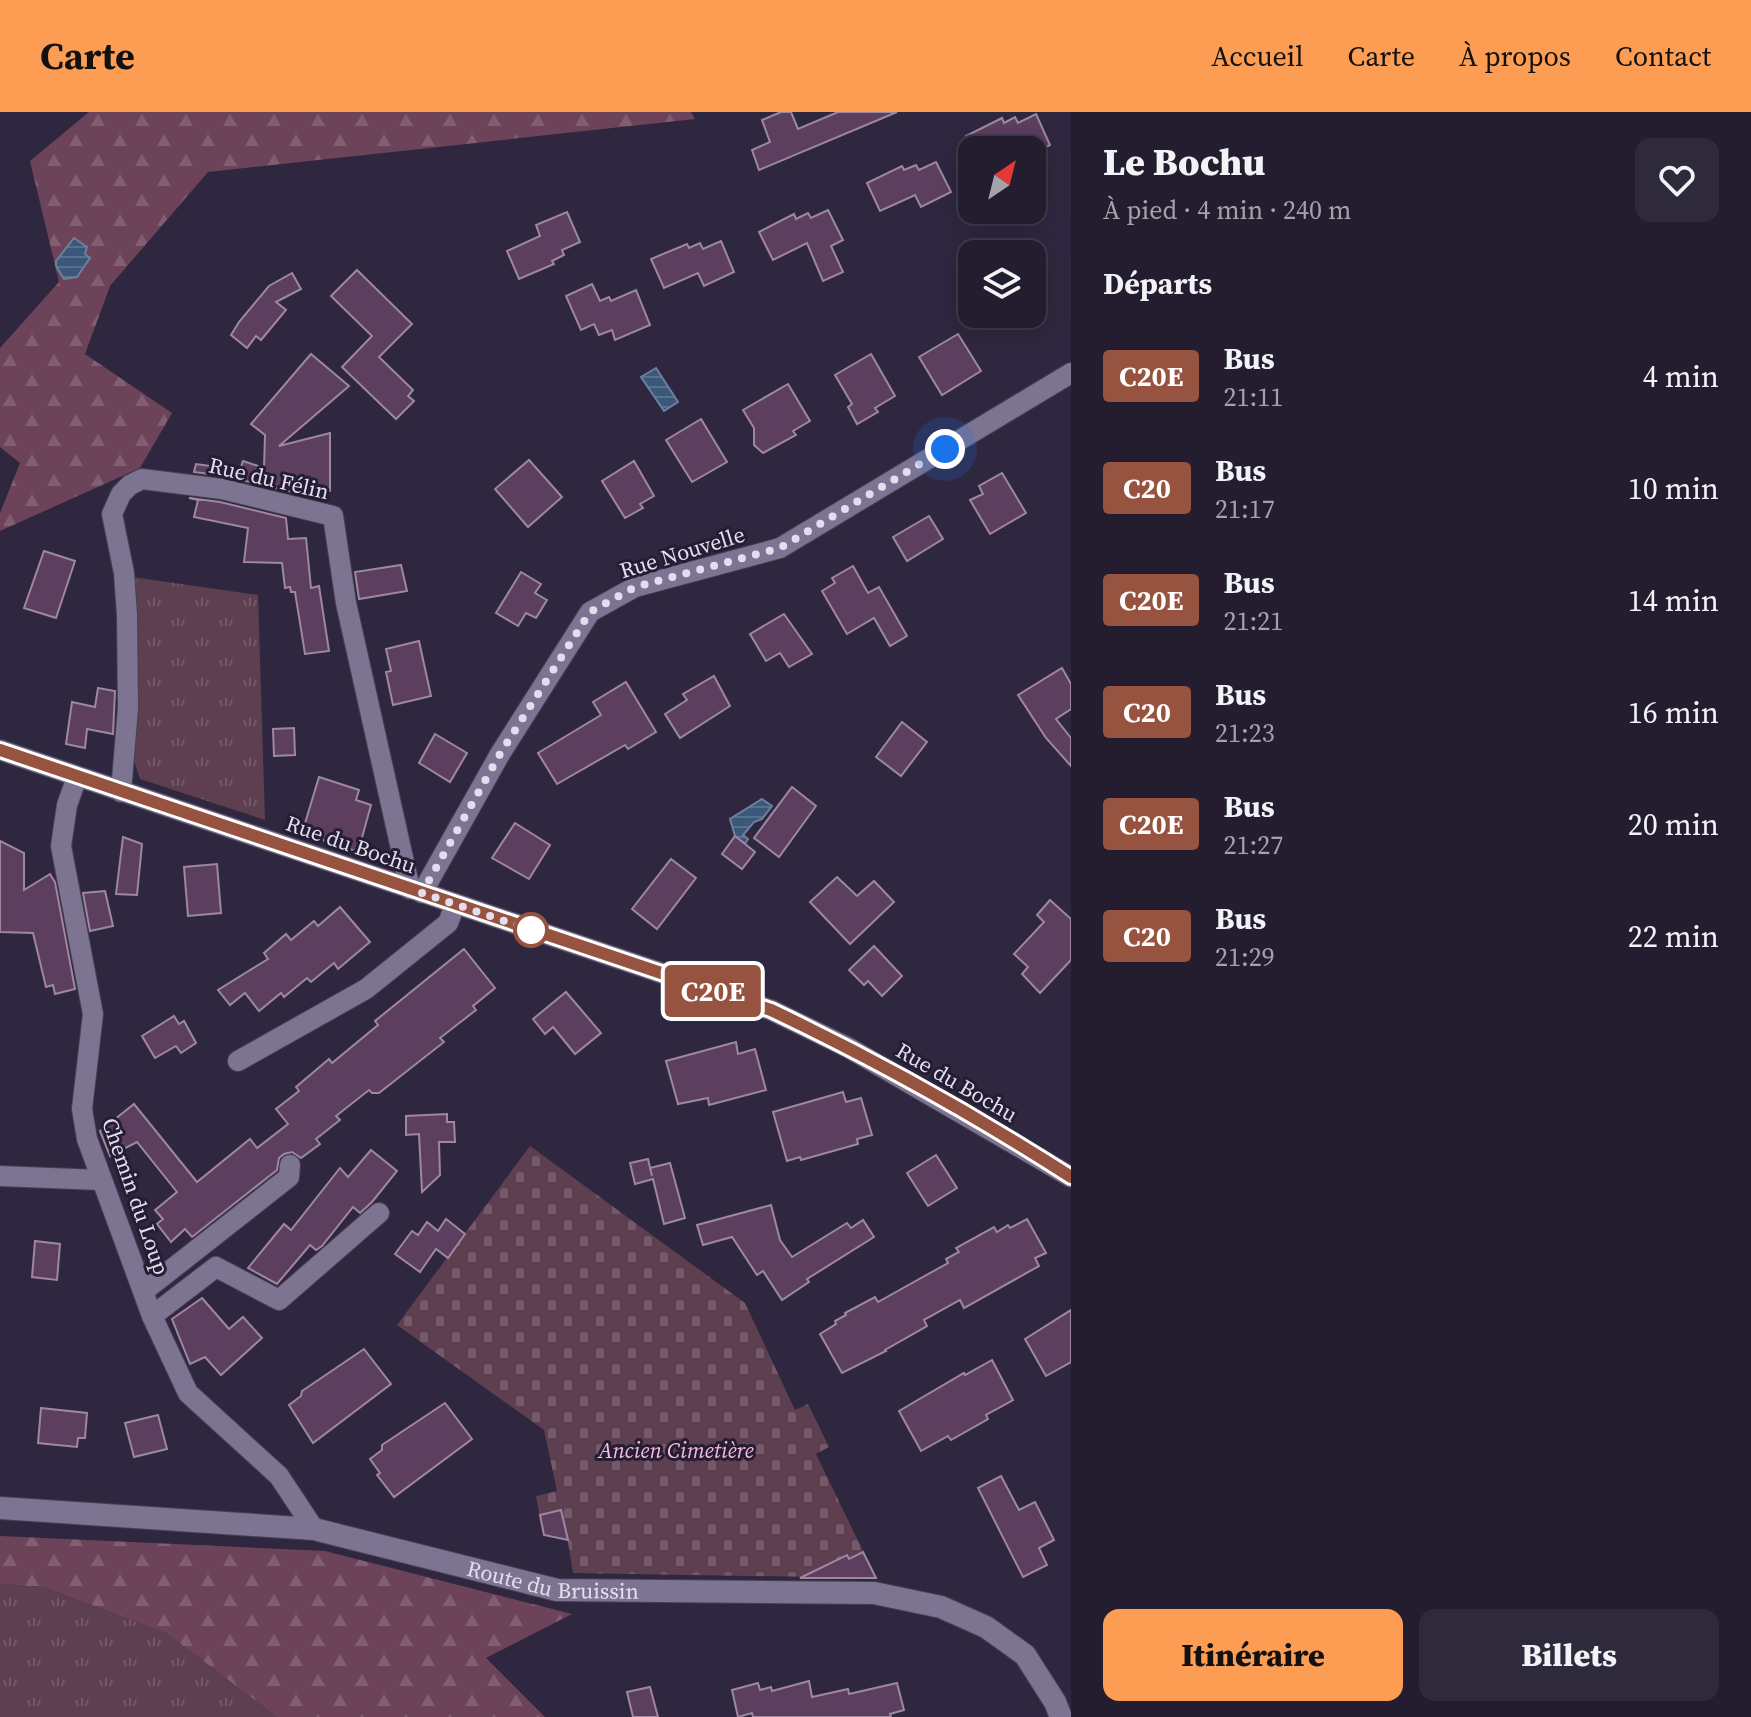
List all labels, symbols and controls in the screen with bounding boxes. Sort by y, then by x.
text: Carte [40,30,135,82]
text: Accueil [1211,37,1304,75]
text: Carte [1348,37,1415,75]
text: À propos [1459,37,1571,75]
text: Contact [1615,37,1711,75]
north arrow [958,136,1046,224]
map controls [958,136,1046,328]
text: Le Bochu [1103,136,1265,188]
button: heart [1635,138,1719,222]
text: À pied · 4 min · 240 m [1103,192,1352,228]
button: layers [958,240,1046,328]
text: Départs [1103,263,1212,304]
text: Bus [1223,338,1275,379]
text: 4 min [1643,356,1719,397]
text: C20E [1119,357,1183,395]
text: 21:11 [1223,379,1283,415]
your location [925,429,965,469]
street label: Rue du Félin [206,450,332,506]
text: Bus [1215,450,1266,491]
text: 10 min [1628,468,1719,509]
text: C20 [1123,469,1171,507]
text: 21:17 [1215,491,1275,527]
street label: Rue Nouvelle [616,519,748,585]
text: Bus [1223,562,1275,603]
text: 14 min [1628,580,1719,621]
text: C20E [1119,581,1183,619]
text: 21:21 [1223,603,1283,639]
text: Bus [1215,674,1266,715]
text: 16 min [1628,692,1719,733]
text: C20 [1123,693,1171,731]
text: 21:23 [1215,715,1275,751]
text: Bus [1223,786,1275,827]
text: 20 min [1628,804,1719,845]
text: C20E [1119,805,1183,843]
street label: Rue du Bochu [282,808,420,880]
text: 21:27 [1223,827,1283,863]
text: Bus [1215,898,1266,939]
unlabelled marker [514,913,548,947]
text: 22 min [1628,916,1719,957]
text: C20 [1123,917,1171,955]
text: 21:29 [1215,939,1275,975]
line badge: C20E [657,965,769,1017]
text: C20E [681,972,745,1010]
street label: Rue du Bochu [891,1035,1023,1129]
street label: Chemin du Loup [95,1114,177,1278]
park label: Ancien Cimetière [596,1435,754,1465]
street label: Route du Bruissin [464,1553,639,1606]
button: Itinéraire [1103,1609,1403,1701]
button: Billets [1419,1609,1719,1701]

